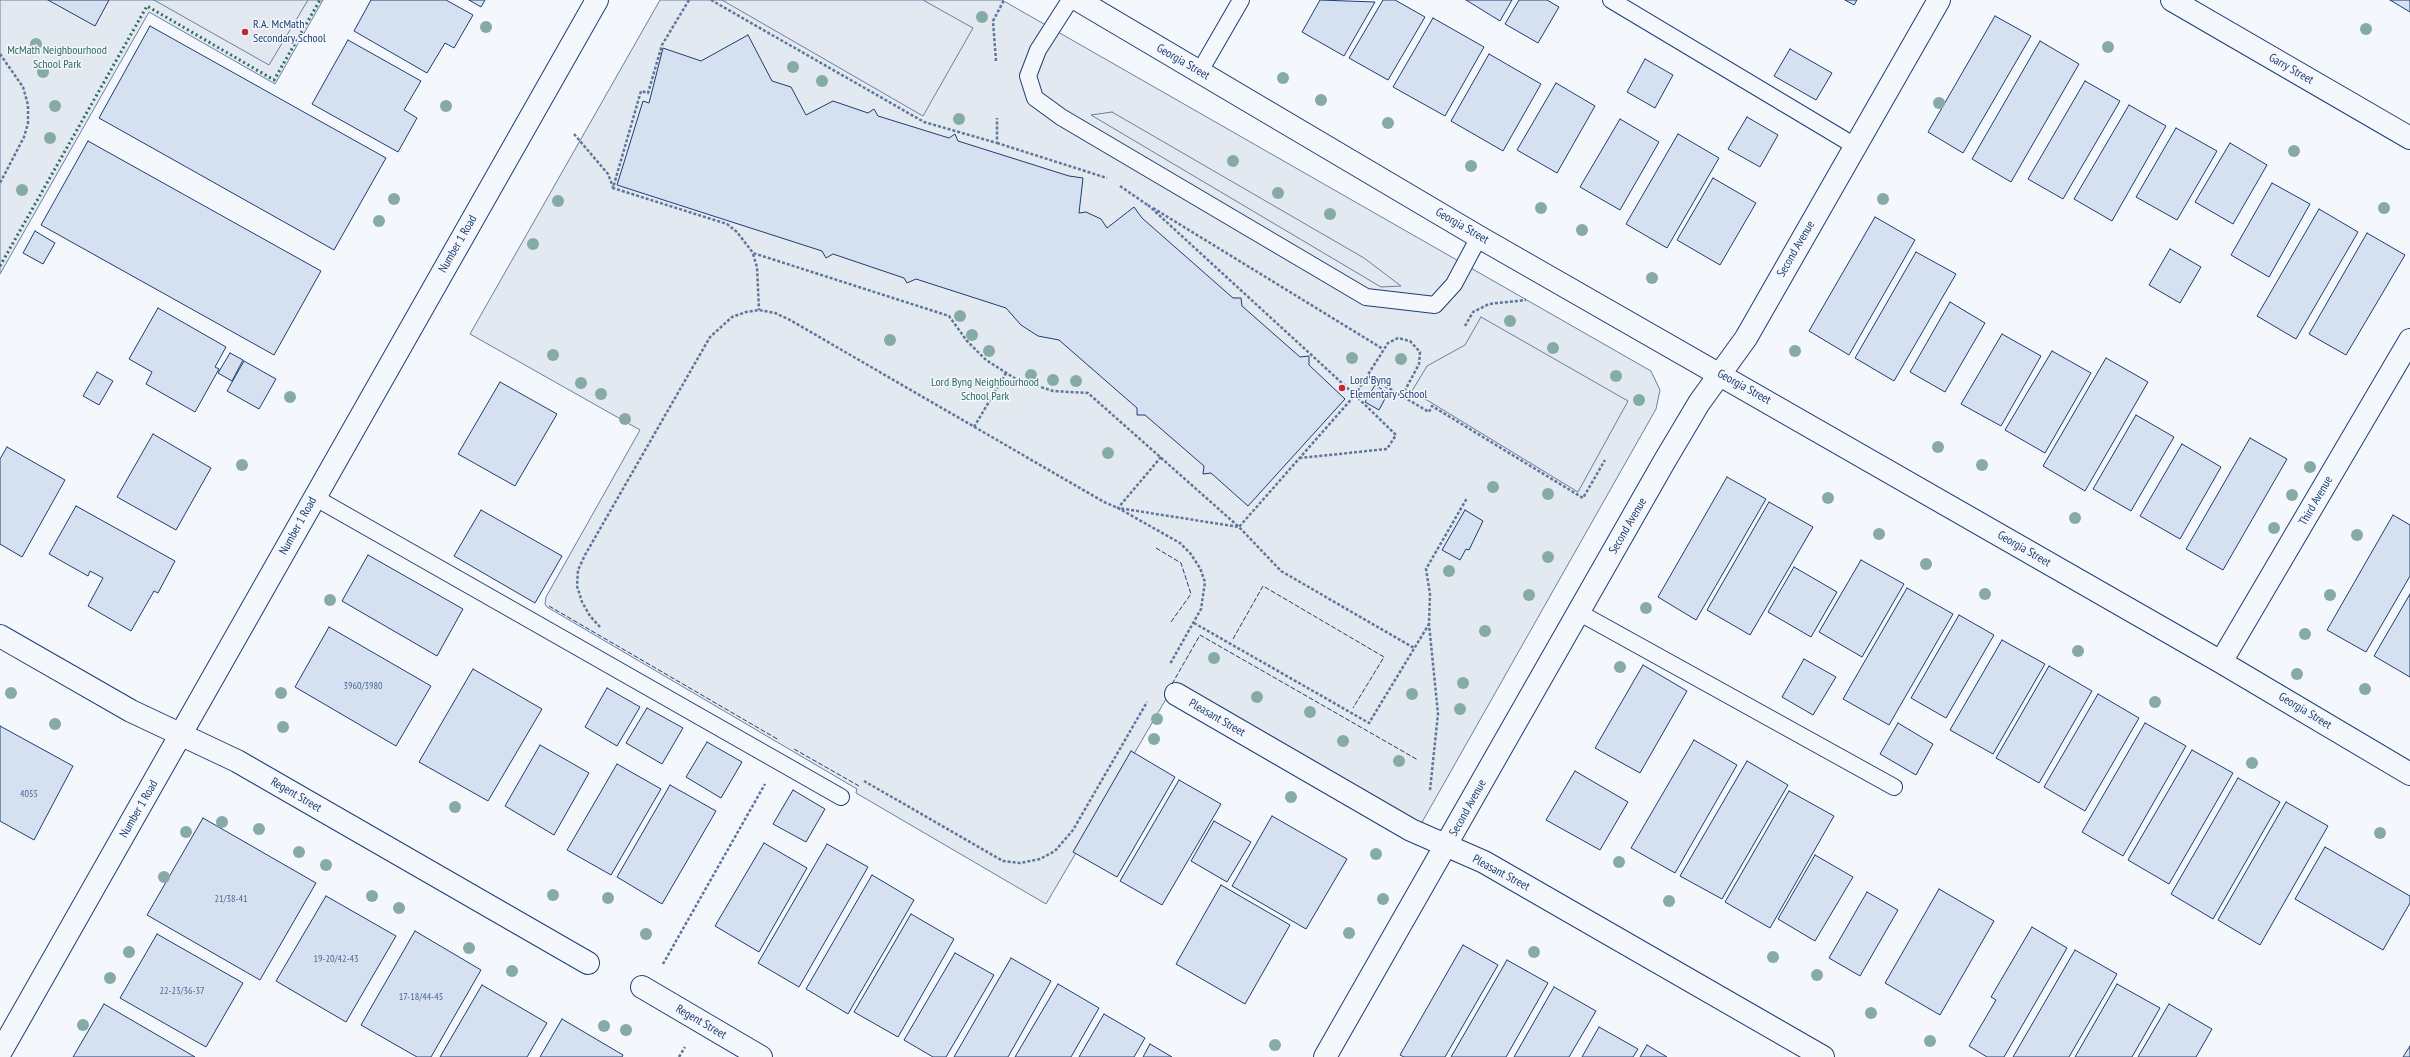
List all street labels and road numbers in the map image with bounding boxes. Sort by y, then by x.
street label: Georgia Street [1154,41,1212,83]
street label: Garry Street [2266,50,2316,88]
street label: Georgia Street [1433,205,1491,247]
street label: Number 1 Road [436,213,480,275]
street label: Second Avenue [1774,218,1818,280]
street label: Georgia Street [1715,366,1773,408]
street label: Third Avenue [2296,474,2336,528]
street label: Number 1 Road [276,495,320,557]
street label: Second Avenue [1606,495,1650,557]
street label: Georgia Street [1995,528,2053,570]
street label: Georgia Street [2276,690,2334,732]
street label: Pleasant Street [1186,696,1248,740]
street label: Regent Street [268,775,324,815]
street label: Second Avenue [1447,777,1489,839]
street label: Number 1 Road [117,778,161,840]
street label: Pleasant Street [1470,852,1532,894]
street label: Regent Street [673,1002,729,1042]

